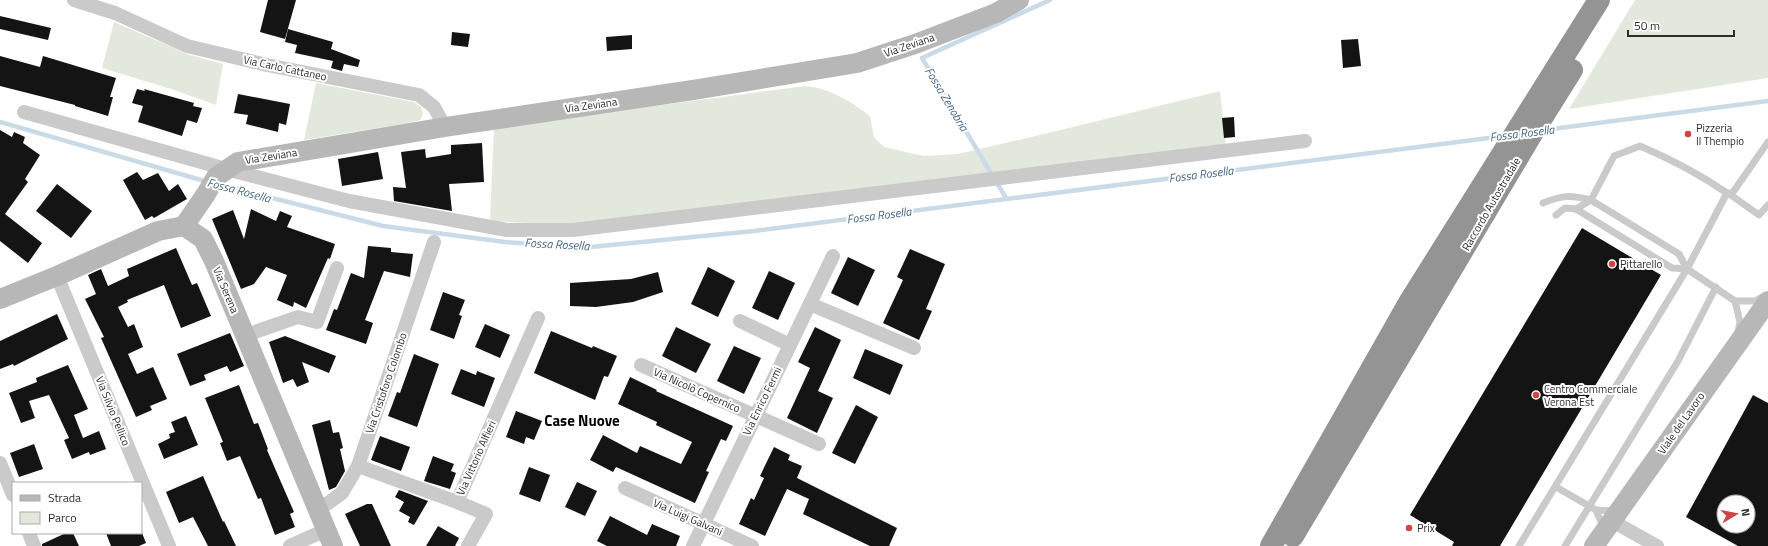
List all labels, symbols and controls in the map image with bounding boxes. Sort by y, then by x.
scale bar [1628,12,1734,38]
text: 50 m [1634,16,1660,35]
street label: Via Zeviana [882,29,937,61]
street label: Via Carlo Cattaneo [242,51,328,85]
water label: Fossa Zenobria [920,63,974,136]
street label: Via Zeviana [564,93,619,117]
water label: Fossa Rosella [1489,119,1556,146]
place label: Pizzeria Il Thempio [1696,120,1744,149]
marker: Pizzeria Il Thempio [1683,129,1693,139]
street label: Via Zeviana [244,144,299,168]
street label: Raccordo Autostradale [1458,154,1524,253]
water label: Fossa Rosella [1168,160,1235,187]
water label: Fossa Rosella [205,172,274,208]
water label: Fossa Rosella [846,201,913,228]
water label: Fossa Rosella [524,233,591,255]
place label: Pittarello [1620,256,1662,272]
marker: Pittarello [1607,259,1617,269]
street label: Via Serena [209,264,243,316]
street label: Via Cristoforo Colombo [361,330,411,436]
street label: Via Nicolò Copernico [651,364,743,416]
street label: Via Enrico Fermi [738,364,786,438]
street label: Via Silvio Pellico [92,374,134,448]
place label: Centro Commerciale Verona Est [1544,381,1638,410]
street label: Viale del Lavoro [1654,389,1708,457]
marker: Centro Commerciale Verona Est [1531,390,1541,400]
district label: Case Nuove [544,409,620,432]
street label: Via Vittorio Alfieri [452,418,500,498]
legend [12,482,142,534]
text: Strada [48,488,81,507]
north arrow [1716,494,1756,534]
street label: Via Luigi Galvani [651,495,725,539]
text: N [1737,507,1754,517]
text: Parco [48,508,77,527]
place label: Prix [1417,520,1435,536]
marker: Prix [1404,523,1414,533]

